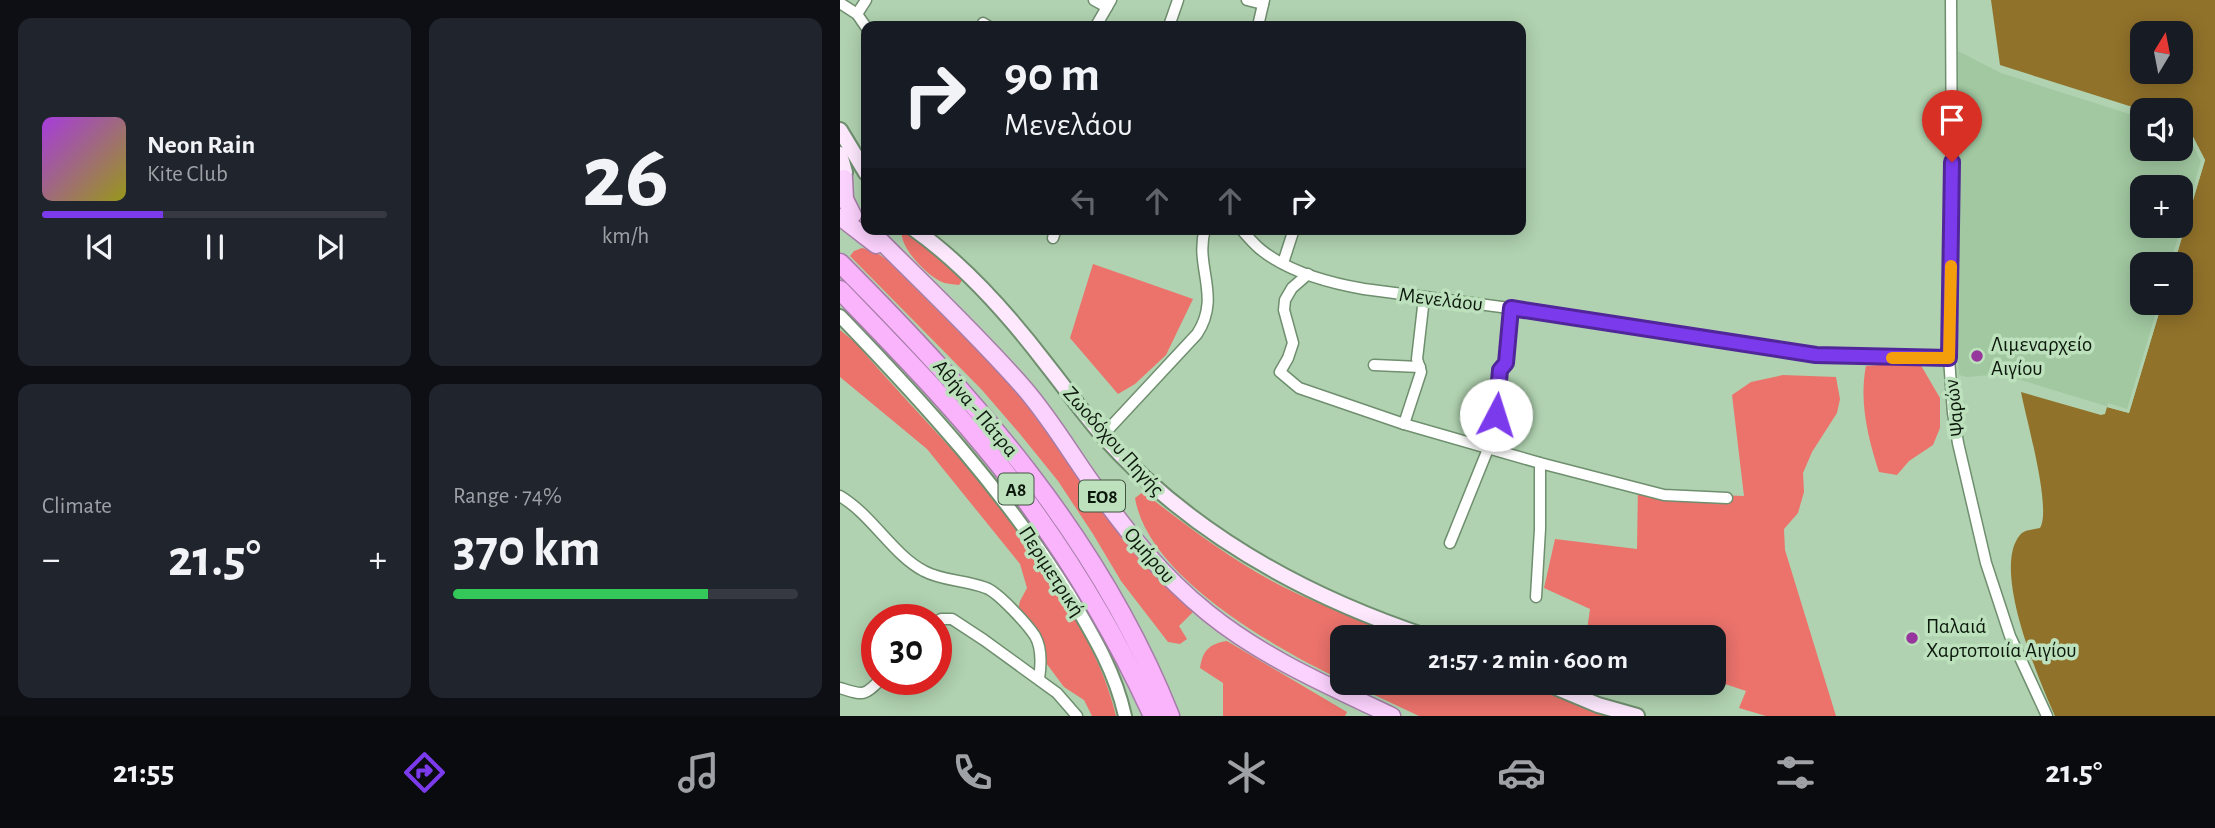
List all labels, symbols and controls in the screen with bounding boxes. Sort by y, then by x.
north arrow [2130,21,2193,84]
map controls [2130,21,2193,315]
icon: right [889,49,980,140]
text: 90 m [1004,51,1100,100]
pin [1922,90,1982,162]
button: sound [2130,98,2193,161]
icon: arrive [1933,101,1971,139]
text: Μενελάου [1004,109,1133,141]
text: Neon Rain [147,132,255,158]
text: 26 [582,132,669,223]
text: Kite Club [147,163,228,186]
button: + [2130,175,2193,238]
icon: left [1065,182,1103,220]
icon: ahead [1138,182,1176,220]
icon: ahead [1211,182,1249,220]
icon: right [1284,182,1322,220]
text: km/h [602,225,649,248]
icon: previous [81,228,119,266]
icon: pause [196,228,234,266]
icon: next [311,228,349,266]
button: − [2130,252,2193,315]
street label: Μενελάου [1398,284,1484,315]
place label: Λιμεναρχείο Αιγίου [1991,334,2092,379]
marker: Λιμεναρχείο Αιγίου [1969,348,1985,364]
street label: Αθήνα - Πάτρα [929,356,1022,461]
position arrow [1459,378,1533,452]
street label: Ψαρών [1941,378,1968,438]
street label: Ζωοδόχου Πηγής [1059,383,1168,500]
road number: Α8 [998,474,1034,504]
road number: ΕΟ8 [1079,481,1125,512]
text: Range · 74% [453,485,562,508]
text: Climate [42,495,112,518]
text: 370 km [453,523,601,575]
street label: Περιμετρική [1015,523,1088,620]
street label: Ομήρου [1120,524,1179,587]
text: 21.5° [168,533,261,585]
text: − [42,541,60,579]
text: + [369,541,387,579]
speed limit sign: 30 [861,604,952,695]
place label: Παλαιά Χαρτοποιία Αιγίου [1926,616,2077,661]
marker: Παλαιά Χαρτοποιία Αιγίου [1904,630,1920,646]
text: 21:57 · 2 min · 600 m [1428,647,1628,673]
icon: directions [400,748,449,797]
icon: music [674,748,723,797]
icon: phone [948,748,997,797]
icon: climate [1222,748,1271,797]
icon: car [1497,748,1546,797]
icon: filters [1771,748,1820,797]
text: 21:55 [113,756,174,788]
text: 21.5° [2045,756,2102,788]

